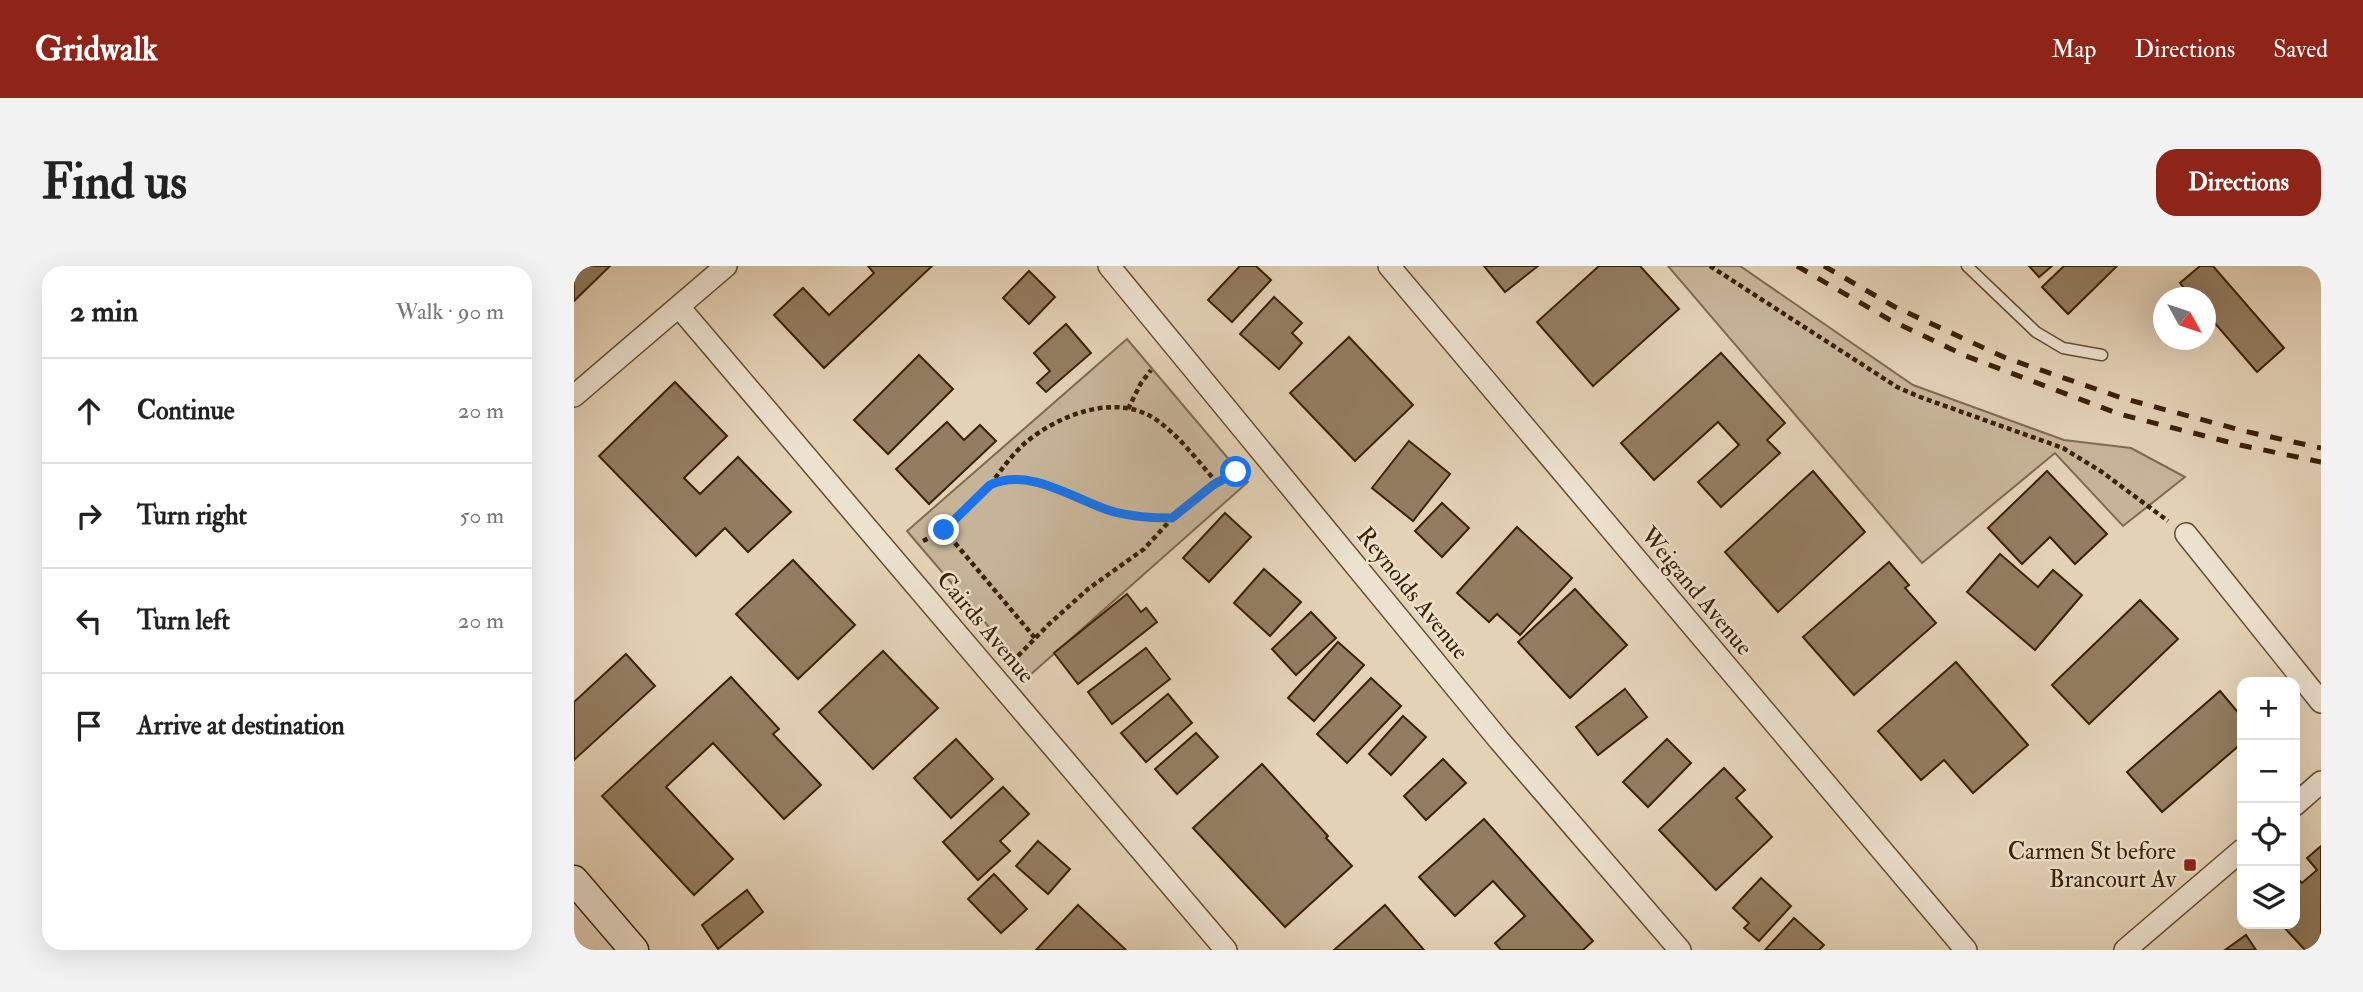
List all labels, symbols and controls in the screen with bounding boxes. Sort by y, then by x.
text: Gridwalk [35,29,158,70]
text: Map [2051,34,2096,65]
text: Directions [2134,34,2235,65]
text: Saved [2273,34,2328,65]
button: Directions [2156,149,2321,216]
text: Find us [42,152,187,213]
north arrow [2153,287,2216,350]
text: 2 min [70,293,138,330]
text: Walk · 90 m [396,297,504,326]
icon: ahead [70,392,108,430]
text: Continue [137,395,235,427]
text: 20 m [458,396,504,425]
route start [1220,456,1251,487]
icon: right [70,497,108,535]
text: Turn right [137,500,247,532]
text: 50 m [460,501,504,530]
route end [928,514,959,545]
street label: Weigand Avenue [1633,520,1760,662]
street label: Reynolds Avenue [1350,521,1476,666]
street label: Cairds Avenue [930,565,1042,690]
icon: left [70,602,108,640]
text: Turn left [137,605,230,637]
text: 20 m [458,606,504,635]
map controls [2237,677,2300,929]
button: + [2237,677,2300,740]
icon: arrive [70,707,108,745]
text: Arrive at destination [137,710,345,742]
button: − [2237,740,2300,803]
button: locate [2237,803,2300,866]
place label: Carmen St before Brancourt Av [2008,836,2177,895]
marker: Carmen St before Brancourt Av [2182,857,2198,873]
button: layers [2237,866,2300,929]

